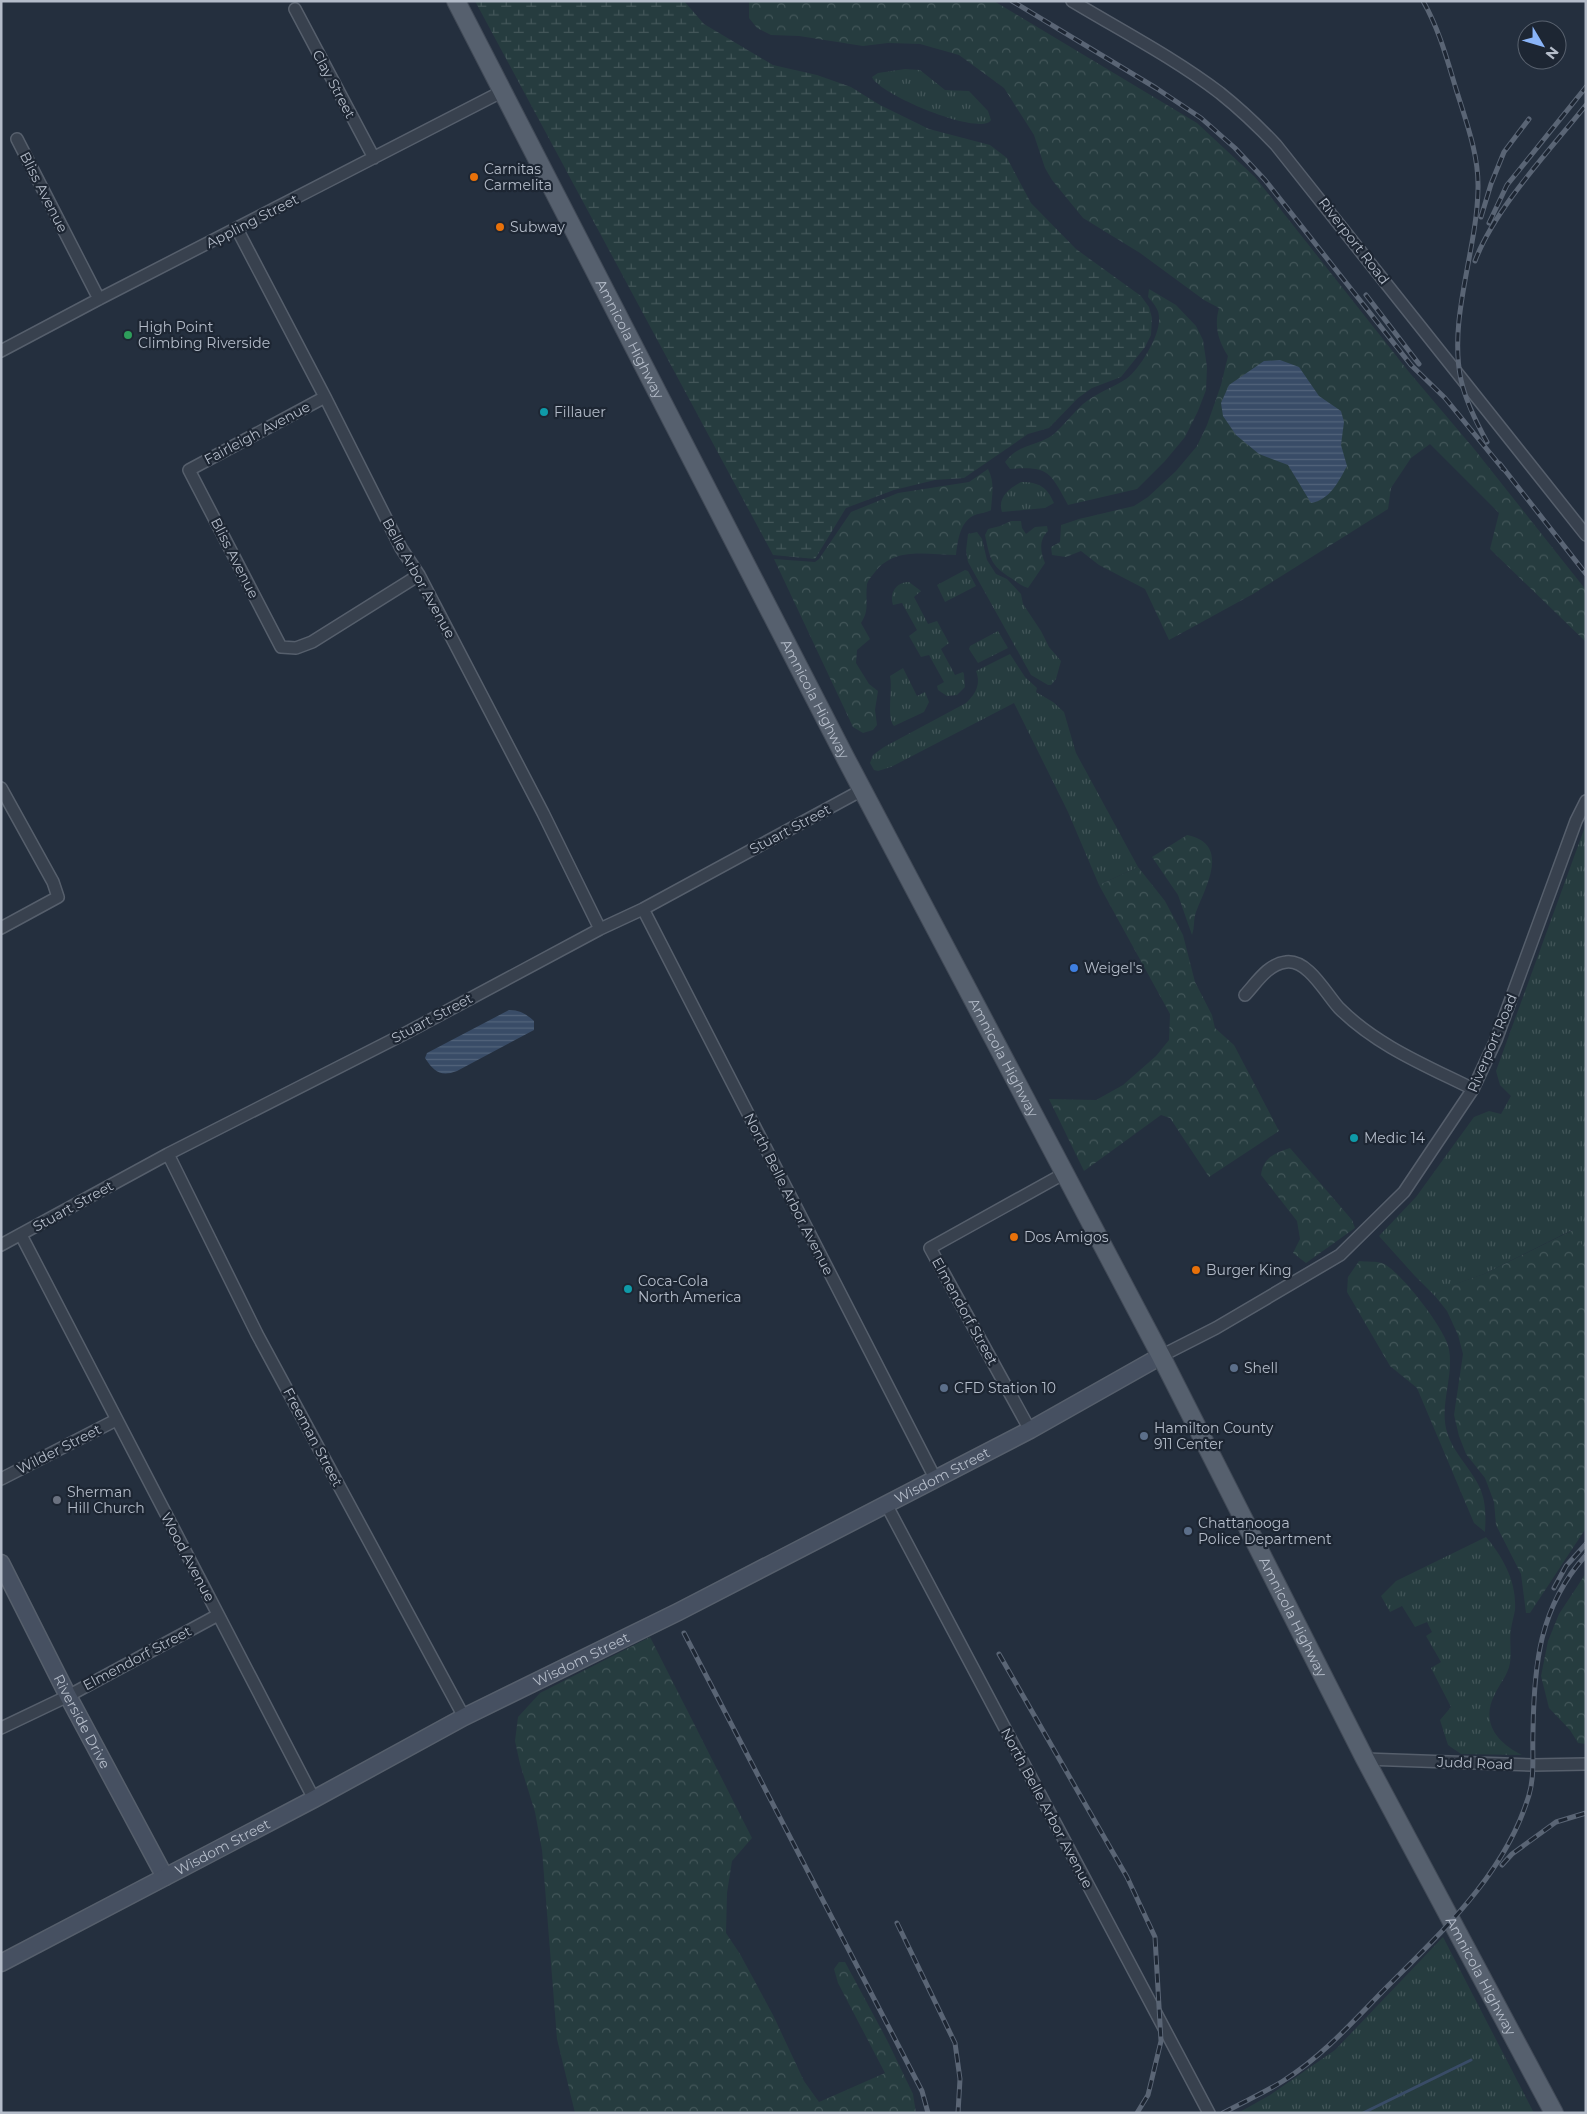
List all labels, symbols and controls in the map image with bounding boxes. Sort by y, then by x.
north arrow [1517,20,1567,70]
text: N [1542,43,1563,63]
street label: Clay Street [308,47,360,122]
street label: Bliss Avenue [16,149,72,235]
place label: Carnitas Carmelita [484,160,552,194]
marker: Carnitas Carmelita [468,171,480,183]
street label: Appling Street [203,190,302,252]
street label: Riverport Road [1314,194,1394,288]
place label: Subway [510,218,565,236]
marker: Subway [494,221,506,233]
street label: Amnicola Highway [592,276,668,402]
place label: High Point Climbing Riverside [138,318,270,352]
marker: High Point Climbing Riverside [122,329,134,341]
street label: Fairleigh Avenue [201,397,313,469]
place label: Fillauer [554,403,606,421]
marker: Fillauer [538,406,550,418]
street label: Bliss Avenue [207,515,263,601]
street label: Belle Arbor Avenue [378,515,460,641]
street label: Amnicola Highway [777,636,854,762]
street label: Stuart Street [746,800,834,858]
place label: Weigel's [1084,959,1143,977]
marker: Weigel's [1068,962,1080,974]
street label: Stuart Street [388,989,476,1047]
street label: Riverport Road [1463,991,1521,1095]
street label: Amnicola Highway [965,995,1043,1121]
street label: North Belle Arbor Avenue [740,1110,838,1278]
place label: Medic 14 [1364,1129,1426,1147]
marker: Medic 14 [1348,1132,1360,1144]
street label: Stuart Street [30,1176,117,1236]
place label: Dos Amigos [1024,1228,1109,1246]
marker: Dos Amigos [1008,1231,1020,1243]
street label: Elmendorf Street [928,1254,1002,1368]
place label: Burger King [1206,1261,1292,1279]
marker: Burger King [1190,1264,1202,1276]
place label: Coca-Cola North America [638,1272,742,1306]
marker: Coca-Cola North America [622,1283,634,1295]
place label: Shell [1244,1359,1278,1377]
marker: Shell [1228,1362,1240,1374]
place label: CFD Station 10 [954,1379,1056,1397]
marker: CFD Station 10 [938,1382,950,1394]
street label: Freeman Street [279,1384,347,1490]
place label: Hamilton County 911 Center [1154,1419,1274,1453]
street label: Wilder Street [14,1420,105,1478]
marker: Hamilton County 911 Center [1138,1430,1150,1442]
street label: Wisdom Street [891,1443,993,1508]
place label: Sherman Hill Church [67,1483,145,1517]
marker: Sherman Hill Church [51,1494,63,1506]
street label: Wood Avenue [157,1509,219,1605]
place label: Chattanooga Police Department [1198,1514,1332,1548]
marker: Chattanooga Police Department [1182,1525,1194,1537]
street label: Amnicola Highway [1255,1554,1331,1680]
street label: Elmendorf Street [80,1622,195,1694]
street label: Wisdom Street [530,1628,633,1691]
street label: Riverside Drive [50,1671,114,1772]
street label: North Belle Arbor Avenue [997,1725,1097,1891]
street label: Judd Road [1436,1753,1513,1773]
street label: Wisdom Street [172,1814,273,1879]
street label: Amnicola Highway [1442,1913,1520,2039]

